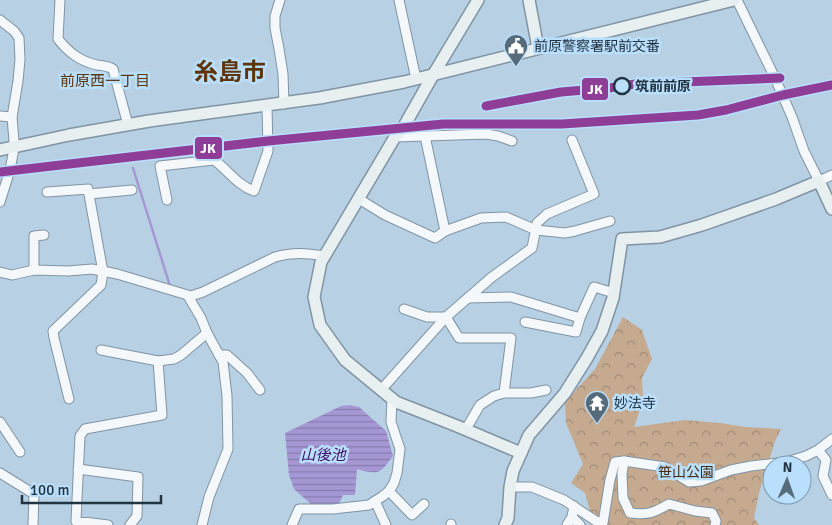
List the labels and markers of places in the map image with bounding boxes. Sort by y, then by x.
public building icon: 前原警察署駅前交番 [503,33,529,67]
place label: 前原警察署駅前交番 [534,38,660,55]
marker: 筑前前原 [613,77,631,95]
place label: 筑前前原 [635,78,691,95]
temple icon: 妙法寺 [584,390,610,424]
place label: 妙法寺 [614,395,656,412]

